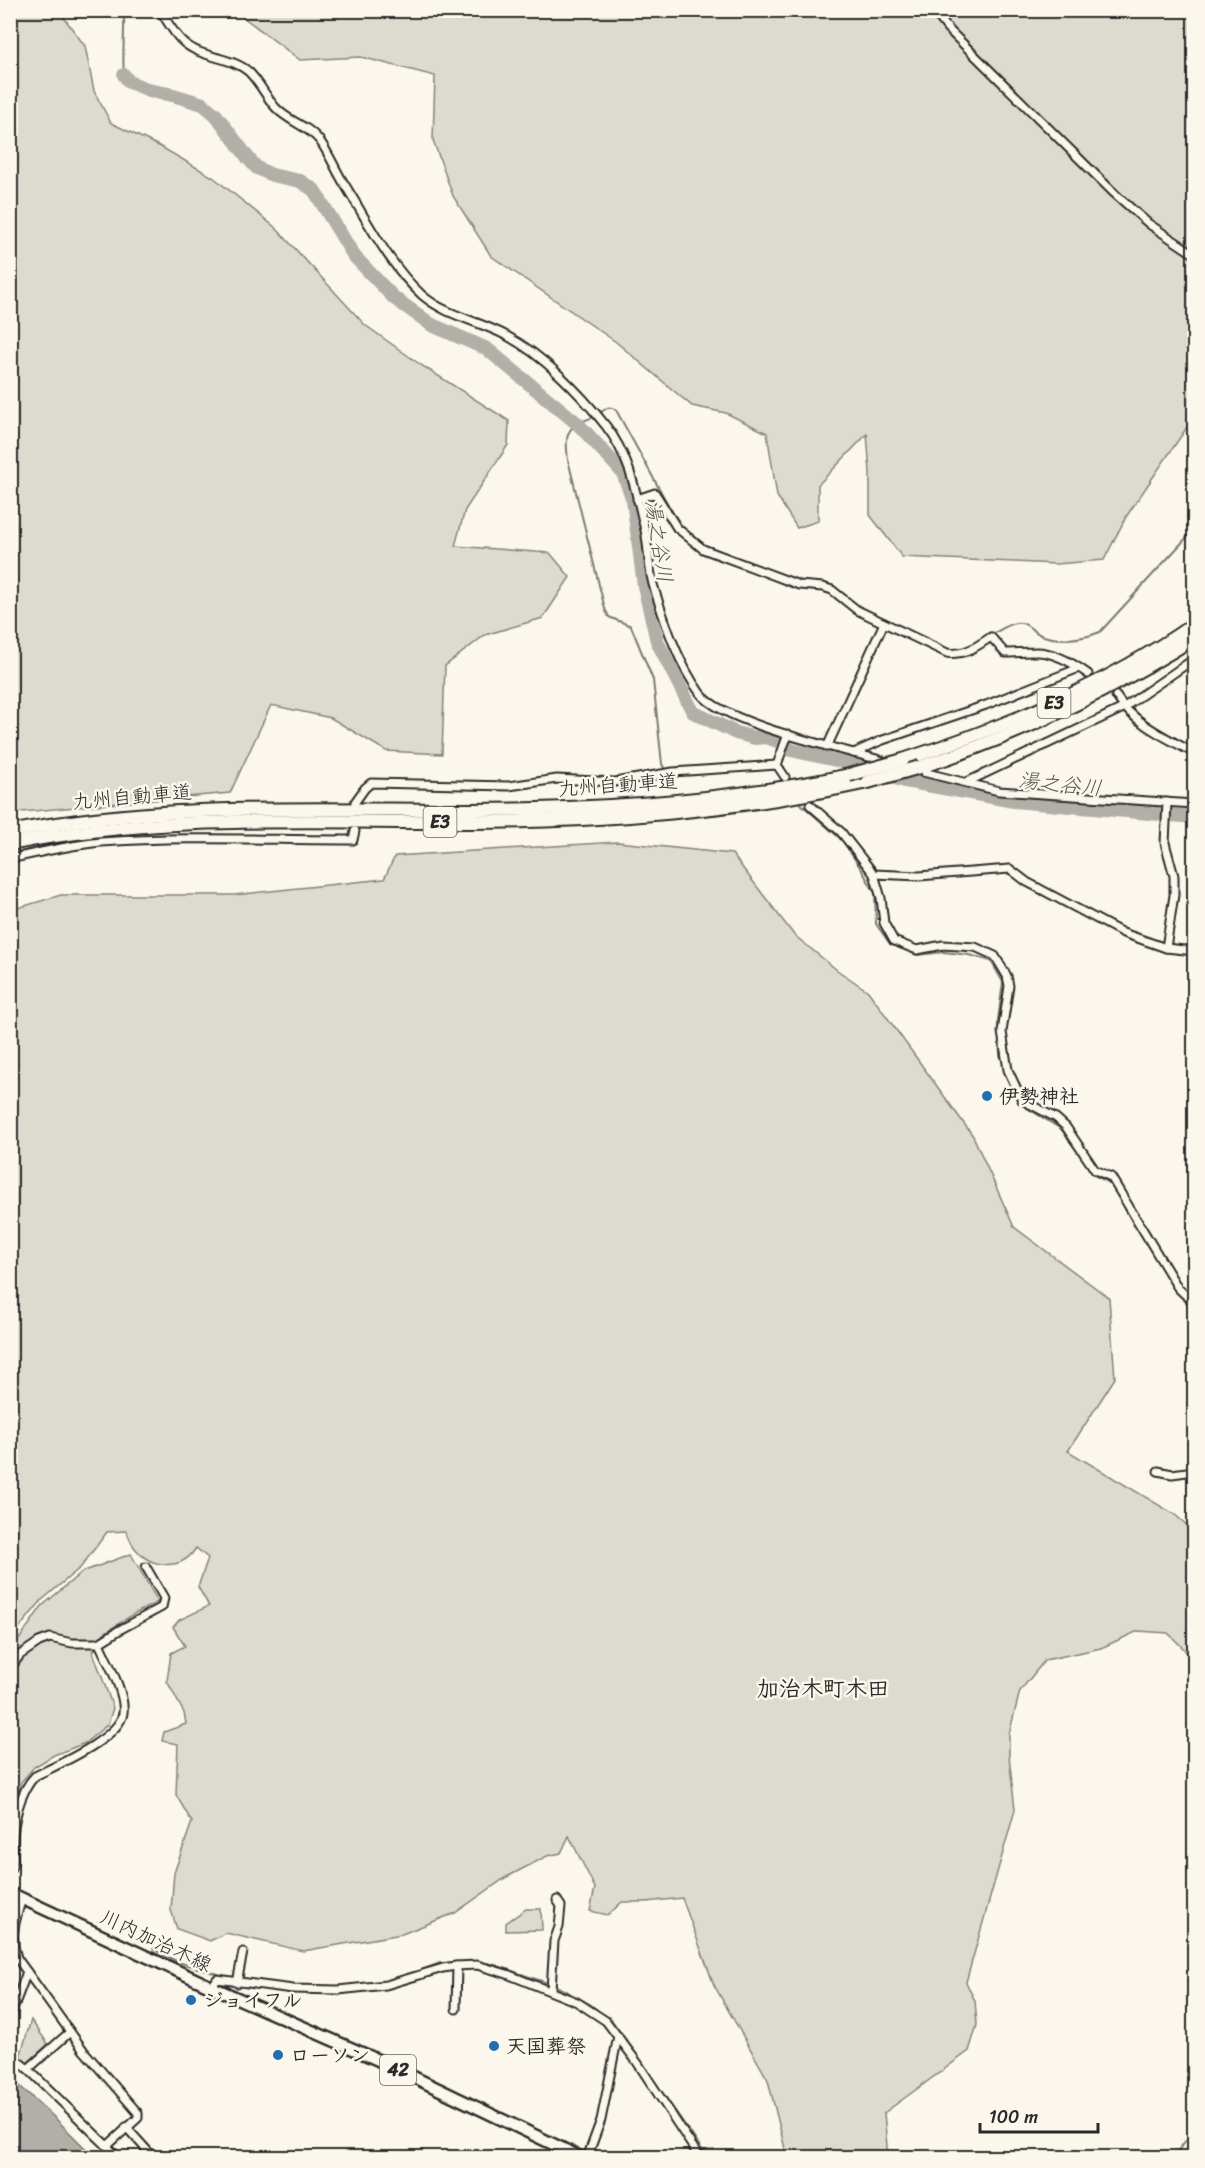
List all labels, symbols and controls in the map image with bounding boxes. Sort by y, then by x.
water label: 湯之谷川 [634,497,684,585]
road number: E3 [1038,688,1070,718]
water label: 湯之谷川 [1016,761,1104,807]
street label: 九州自動車道 [557,763,679,807]
street label: 九州自動車道 [71,774,193,820]
road number: E3 [424,807,456,837]
place label: 伊勢神社 [999,1079,1079,1114]
marker: 伊勢神社 [980,1089,994,1103]
district label: 加治木町木田 [757,1669,889,1708]
street label: 川内加治木線 [94,1900,218,1982]
place label: ジョイフル [203,1983,303,2018]
marker: ジョイフル [184,1993,198,2007]
place label: 天国葬祭 [506,2029,586,2064]
place label: ローソン [290,2038,370,2073]
marker: 天国葬祭 [487,2039,501,2053]
marker: ローソン [271,2048,285,2062]
road number: 42 [380,2055,416,2085]
scale bar [980,2096,1098,2134]
text: 100 m [989,2101,1038,2133]

